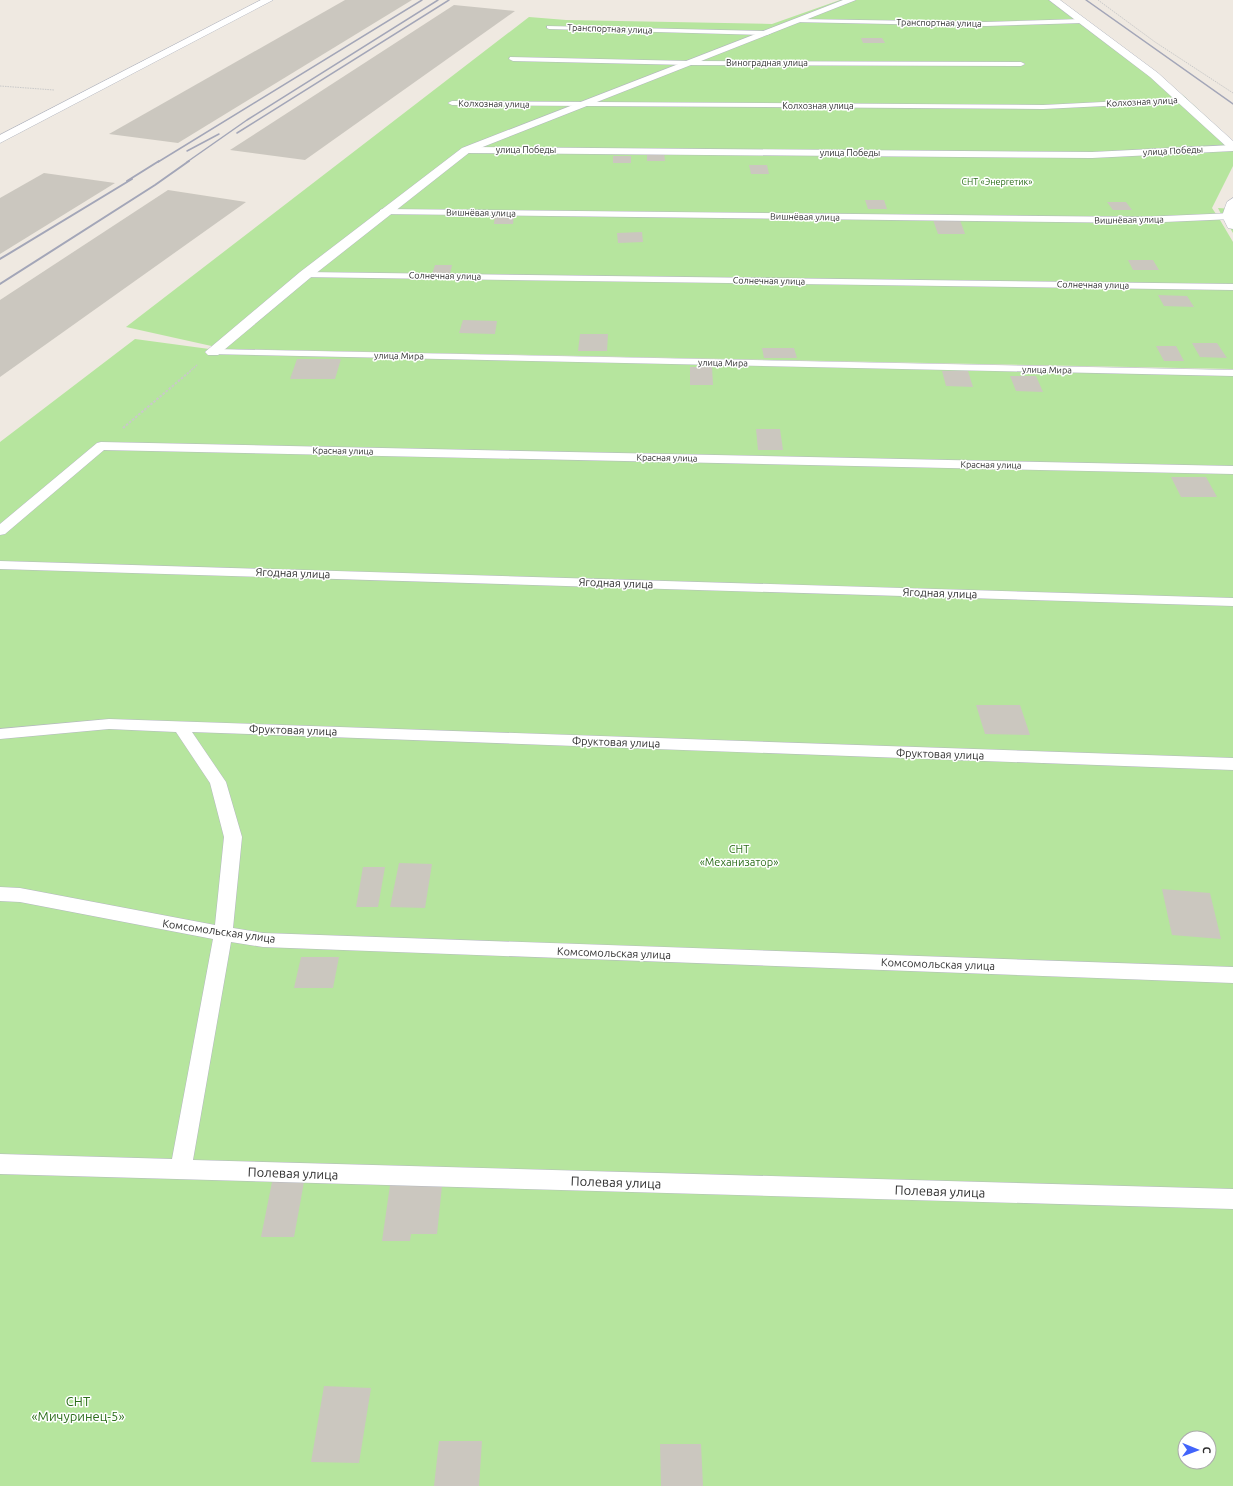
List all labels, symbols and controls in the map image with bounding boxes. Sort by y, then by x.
street label: Транспортная улица [896,17,982,29]
street label: Транспортная улица [567,23,653,35]
street label: Виноградная улица [726,58,808,68]
street label: Колхозная улица [1106,95,1178,109]
street label: Колхозная улица [458,98,530,110]
street label: Колхозная улица [782,101,854,111]
street label: улица Победы [1143,144,1203,158]
street label: улица Победы [496,145,556,155]
street label: улица Победы [820,148,880,158]
park label: СНТ «Энергетик» [962,177,1032,187]
street label: Вишнёвая улица [446,207,516,219]
street label: Вишнёвая улица [770,211,840,223]
street label: Вишнёвая улица [1094,214,1164,226]
street label: Солнечная улица [409,270,481,282]
street label: Солнечная улица [733,275,805,287]
street label: Солнечная улица [1057,279,1129,291]
street label: улица Мира [374,351,424,361]
street label: улица Мира [698,358,748,368]
street label: улица Мира [1022,365,1072,375]
street label: Красная улица [312,445,374,457]
street label: Красная улица [636,452,698,464]
street label: Красная улица [960,459,1022,471]
street label: Ягодная улица [255,566,331,580]
street label: Ягодная улица [578,576,654,590]
street label: Ягодная улица [902,586,978,600]
street label: Фруктовая улица [249,722,337,738]
street label: Фруктовая улица [572,734,660,750]
street label: Фруктовая улица [896,746,984,762]
park label: СНТ «Механизатор» [700,843,778,868]
street label: Комсомольская улица [162,917,276,945]
street label: Комсомольская улица [557,945,671,961]
street label: Комсомольская улица [881,956,995,972]
street label: Полевая улица [247,1164,339,1182]
street label: Полевая улица [570,1173,662,1191]
street label: Полевая улица [894,1182,986,1200]
park label: СНТ «Мичуринец-5» [32,1394,124,1423]
north arrow [1177,1430,1217,1470]
text: С [1201,1447,1213,1454]

